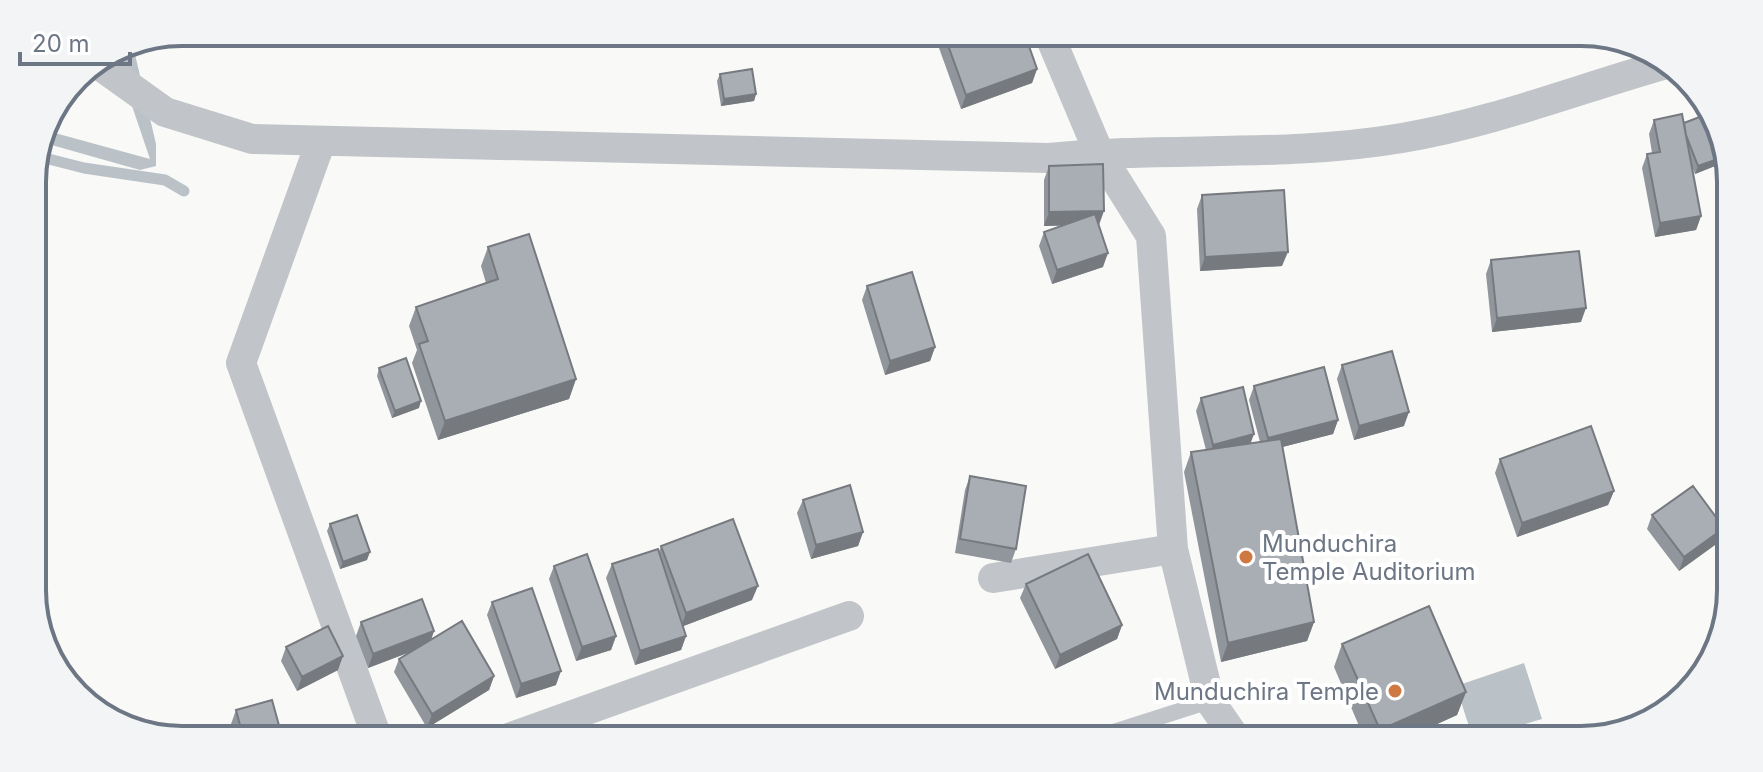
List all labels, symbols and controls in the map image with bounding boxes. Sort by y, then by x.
scale bar [20,16,130,66]
text: 20 m [32,29,90,58]
place label: Munduchira Temple Auditorium [1262,529,1476,586]
marker: Munduchira Temple Auditorium [1237,548,1255,566]
place label: Munduchira Temple [1154,677,1379,706]
marker: Munduchira Temple [1386,682,1404,700]

